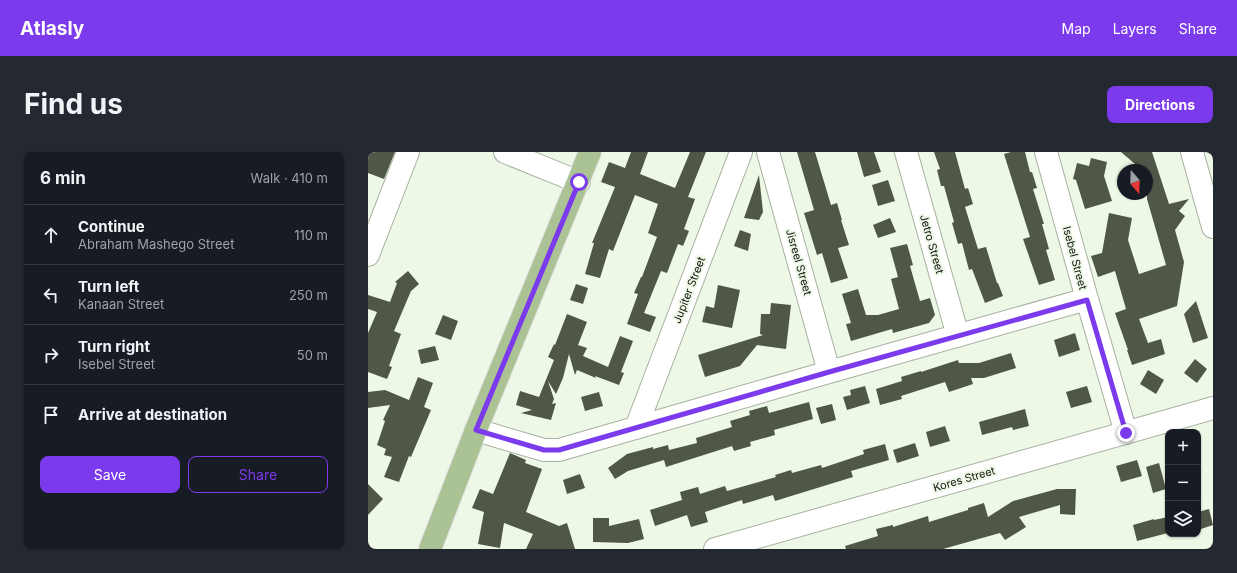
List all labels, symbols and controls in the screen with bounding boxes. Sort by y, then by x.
text: Atlasly [20,17,84,40]
text: Map [1062,20,1091,37]
text: Layers [1113,20,1157,37]
text: Share [1179,20,1217,37]
button: Directions [1107,86,1213,123]
text: Find us [24,87,123,121]
north arrow [1117,164,1153,200]
text: 6 min [40,168,86,188]
text: Walk · 410 m [251,170,328,186]
route start [570,173,588,191]
street label: Jetro Street [917,213,947,276]
text: Continue [78,217,145,236]
icon: ahead [40,224,62,246]
street label: Isebel Street [1060,225,1090,292]
text: 110 m [294,227,328,243]
street label: Jisreel Street [783,227,815,297]
text: Abraham Mashego Street [78,236,234,252]
street label: Jupiter Street [670,254,708,325]
text: Turn left [78,277,139,296]
icon: left [40,284,62,306]
text: 250 m [289,287,328,303]
text: Kanaan Street [78,296,164,312]
text: Turn right [78,337,150,356]
icon: right [40,344,62,366]
text: 50 m [297,347,328,363]
text: Isebel Street [78,356,155,372]
icon: arrive [40,404,62,426]
text: Arrive at destination [78,405,227,424]
route end [1117,424,1135,442]
map controls [1165,429,1201,537]
button: + [1165,429,1201,465]
button: Save [40,456,180,493]
button: Share [188,456,328,493]
street label: Kores Street [931,463,997,495]
button: − [1165,465,1201,501]
button: layers [1165,501,1201,537]

